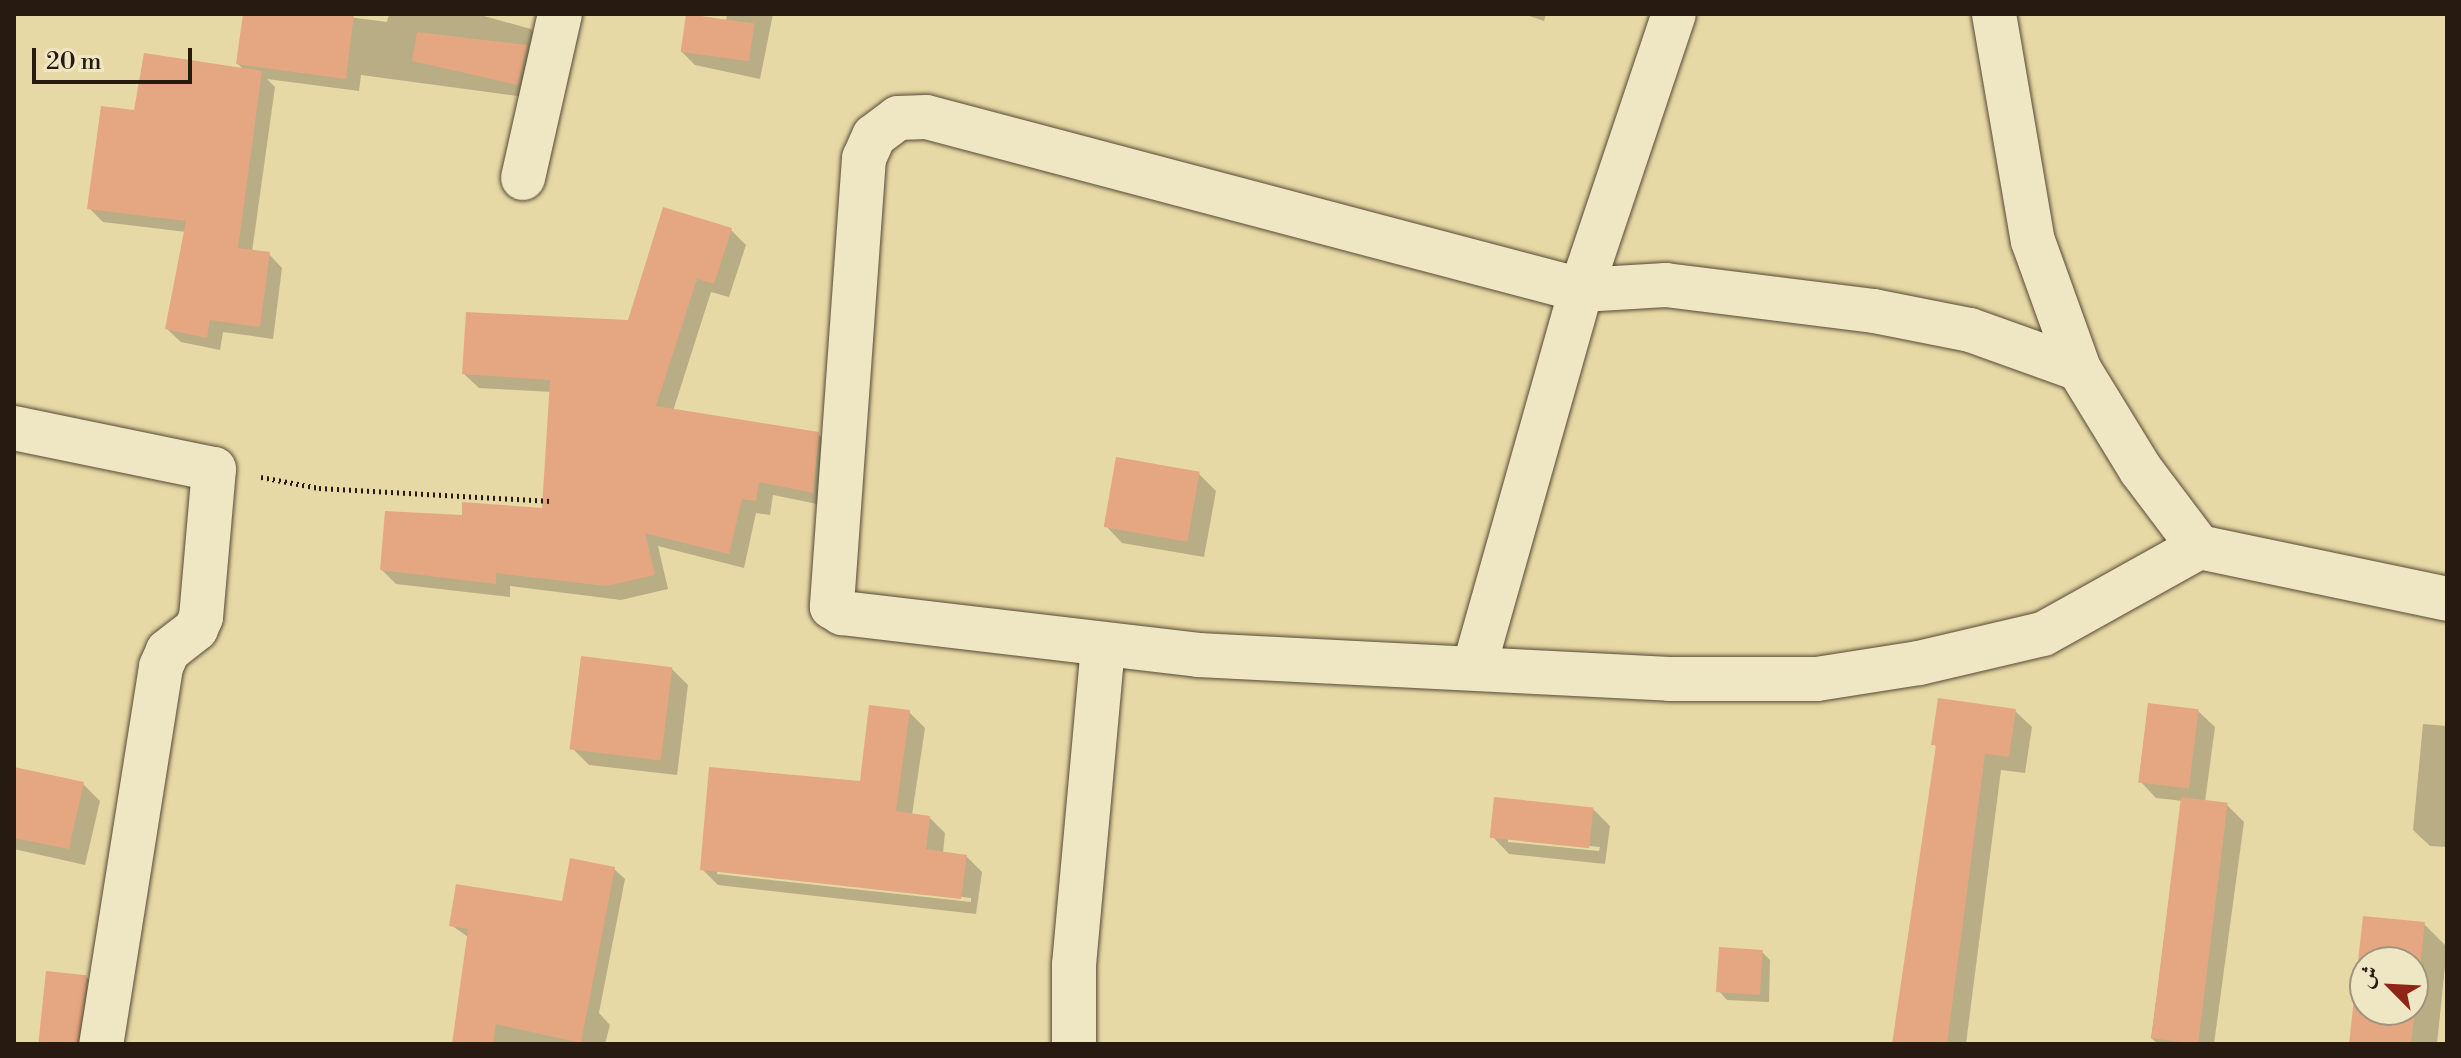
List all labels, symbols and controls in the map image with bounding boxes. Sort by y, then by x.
scale bar [36,32,196,82]
text: 20 m [46,47,102,77]
north arrow [2349,946,2429,1026]
text: ش [2352,961,2385,992]

